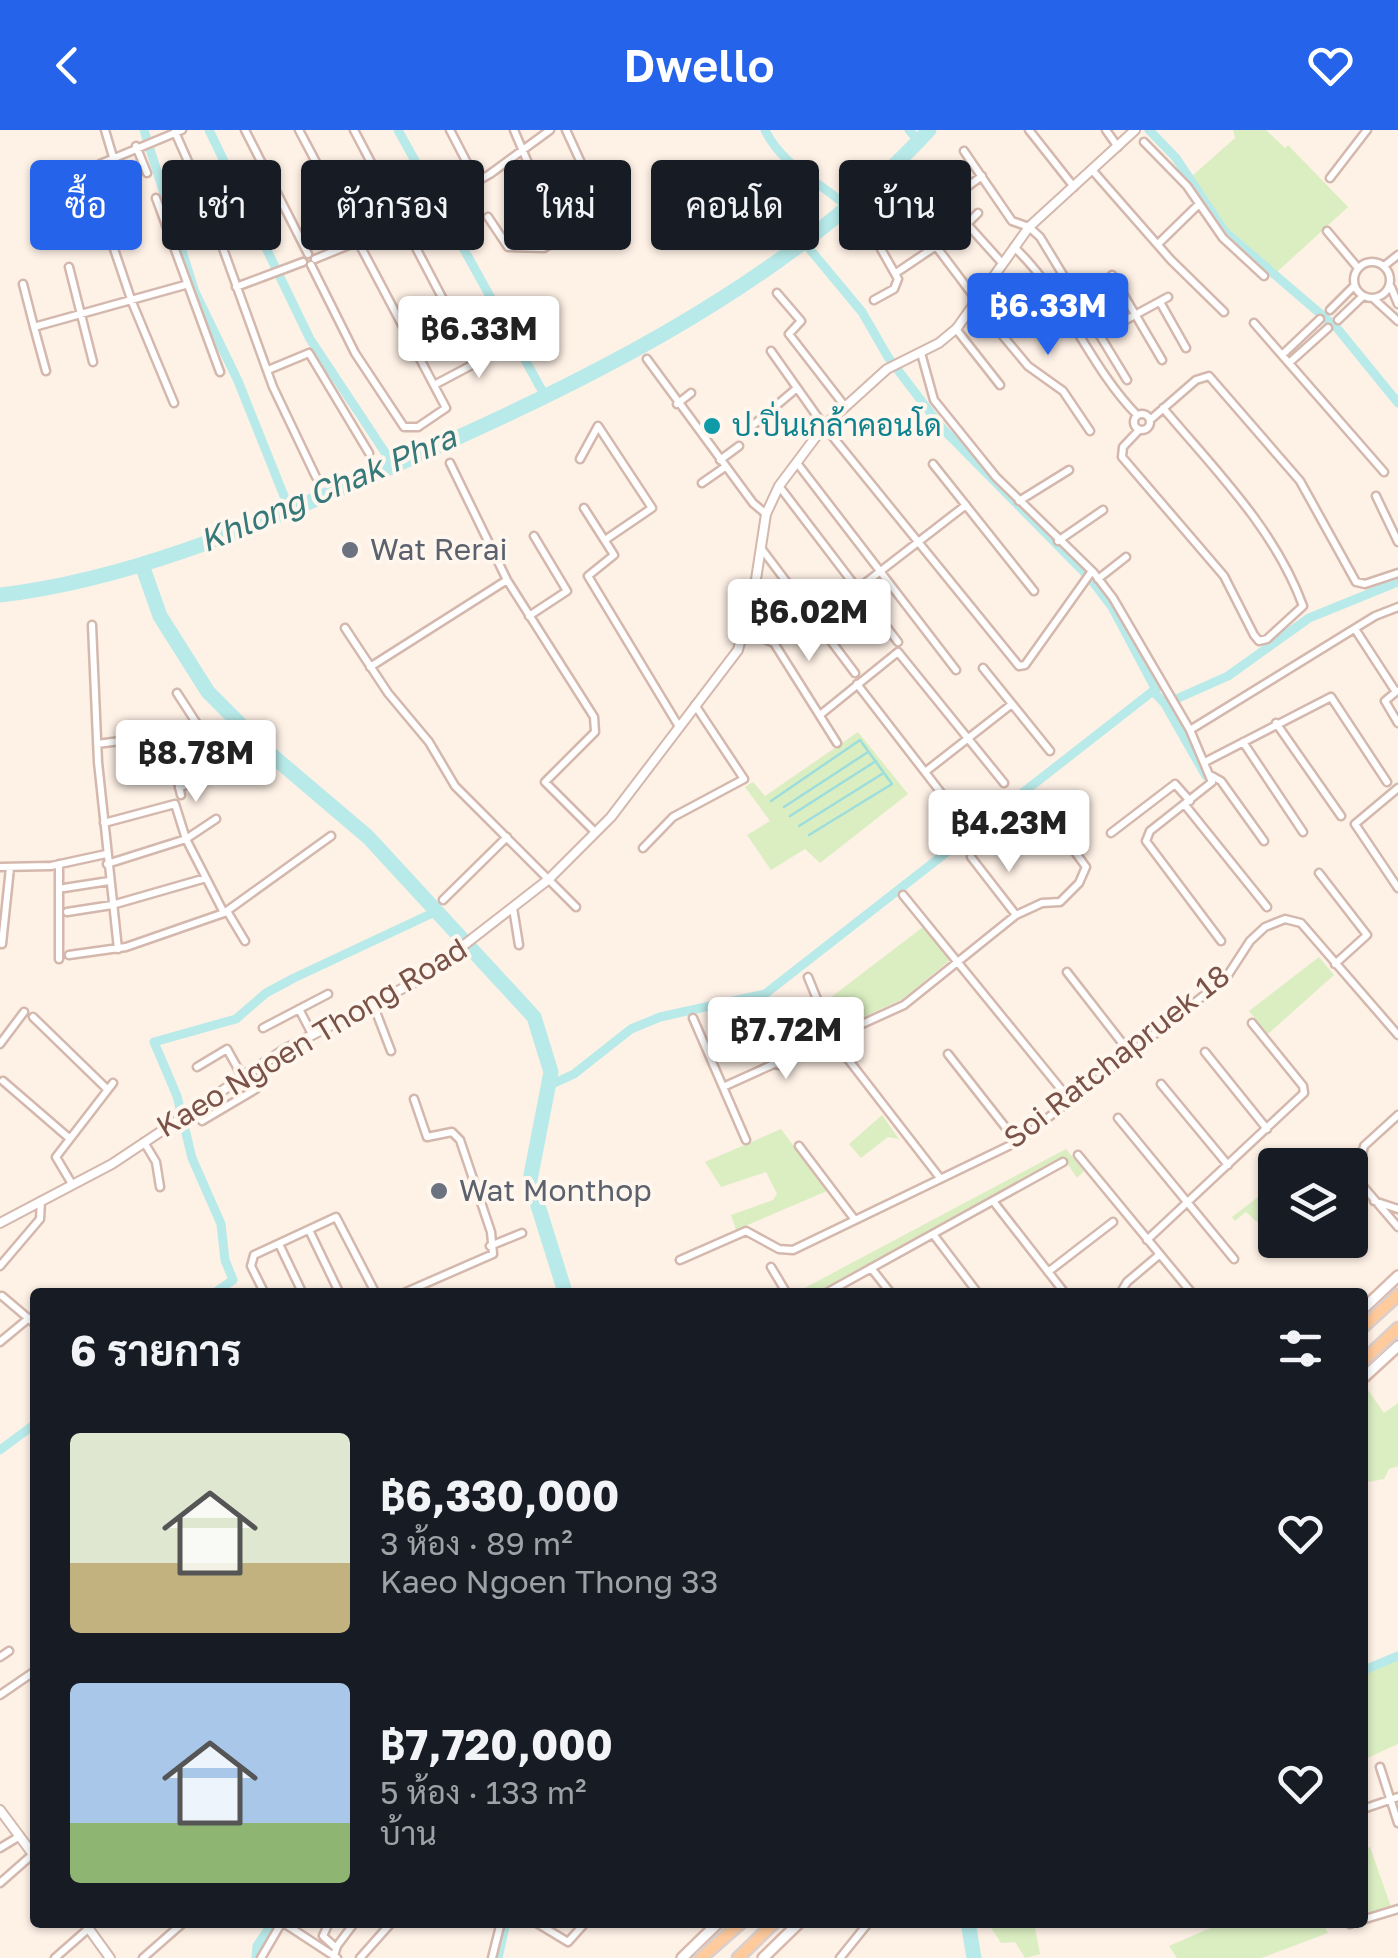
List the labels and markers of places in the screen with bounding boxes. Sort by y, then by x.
pin: ฿6.33M [967,273,1129,358]
pin: ฿6.33M [398,296,560,381]
place label: ป.ปิ่นเกล้าคอนโด [732,401,942,443]
marker: ป.ปิ่นเกล้าคอนโด [701,415,723,437]
place label: Wat Rerai [370,531,508,567]
marker: Wat Rerai [339,539,361,561]
pin: ฿6.02M [728,579,890,664]
pin: ฿8.78M [115,720,277,805]
pin: ฿4.23M [928,790,1090,875]
pin: ฿7.72M [705,997,867,1082]
place label: Wat Monthop [459,1172,652,1208]
marker: Wat Monthop [428,1180,450,1202]

